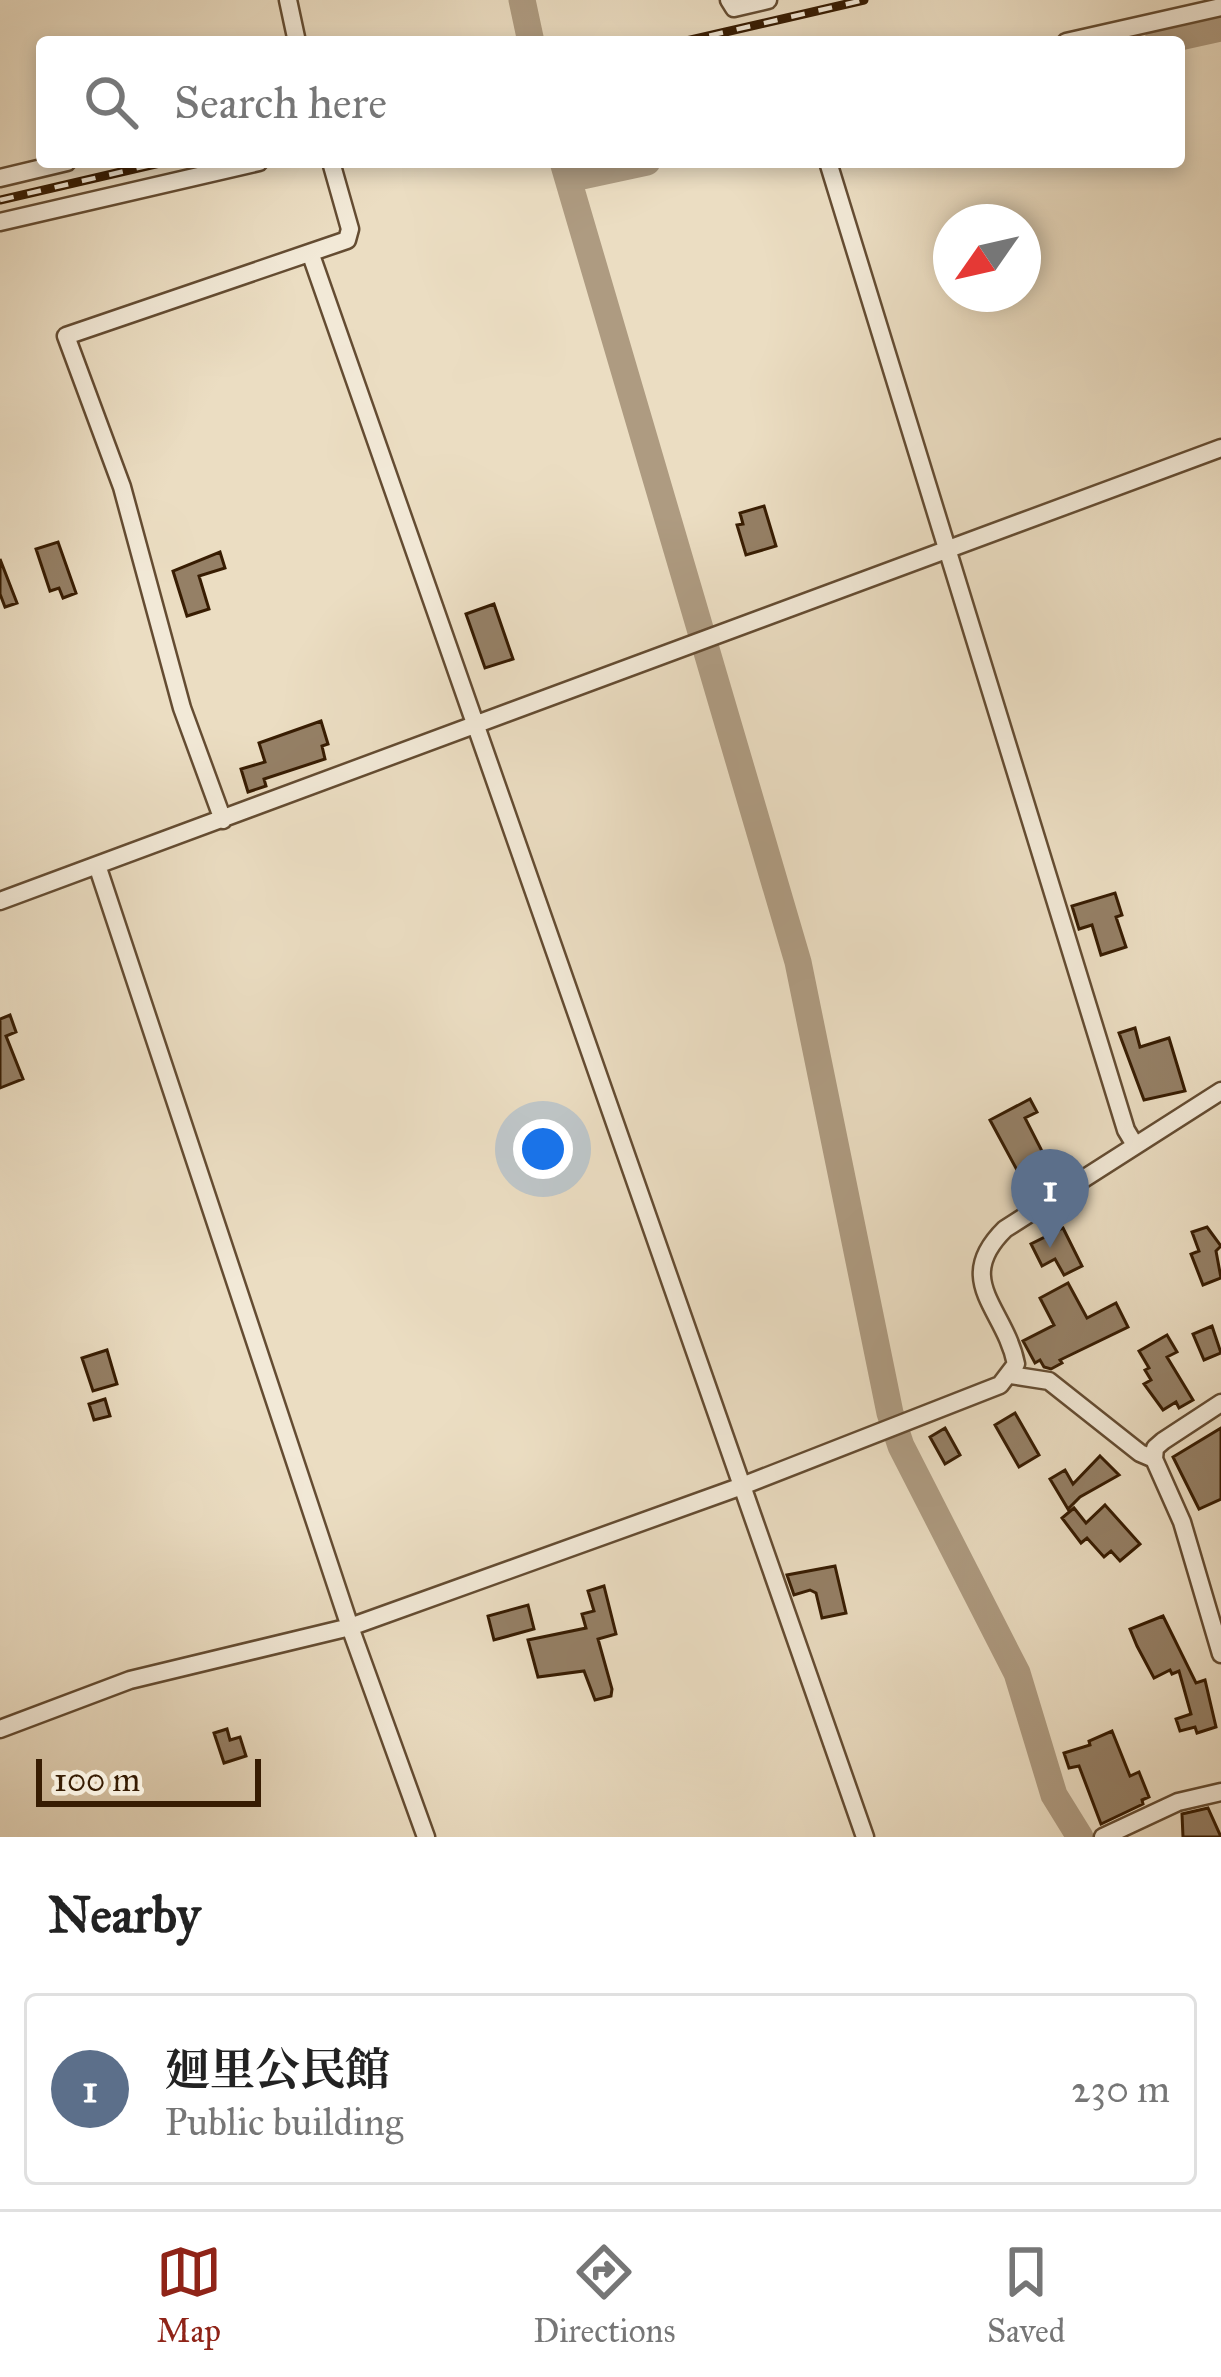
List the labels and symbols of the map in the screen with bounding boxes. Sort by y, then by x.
north arrow [933,204,1041,312]
your location [513,1119,573,1179]
pin: 1 [1011,1149,1089,1248]
scale bar [36,1753,261,1806]

